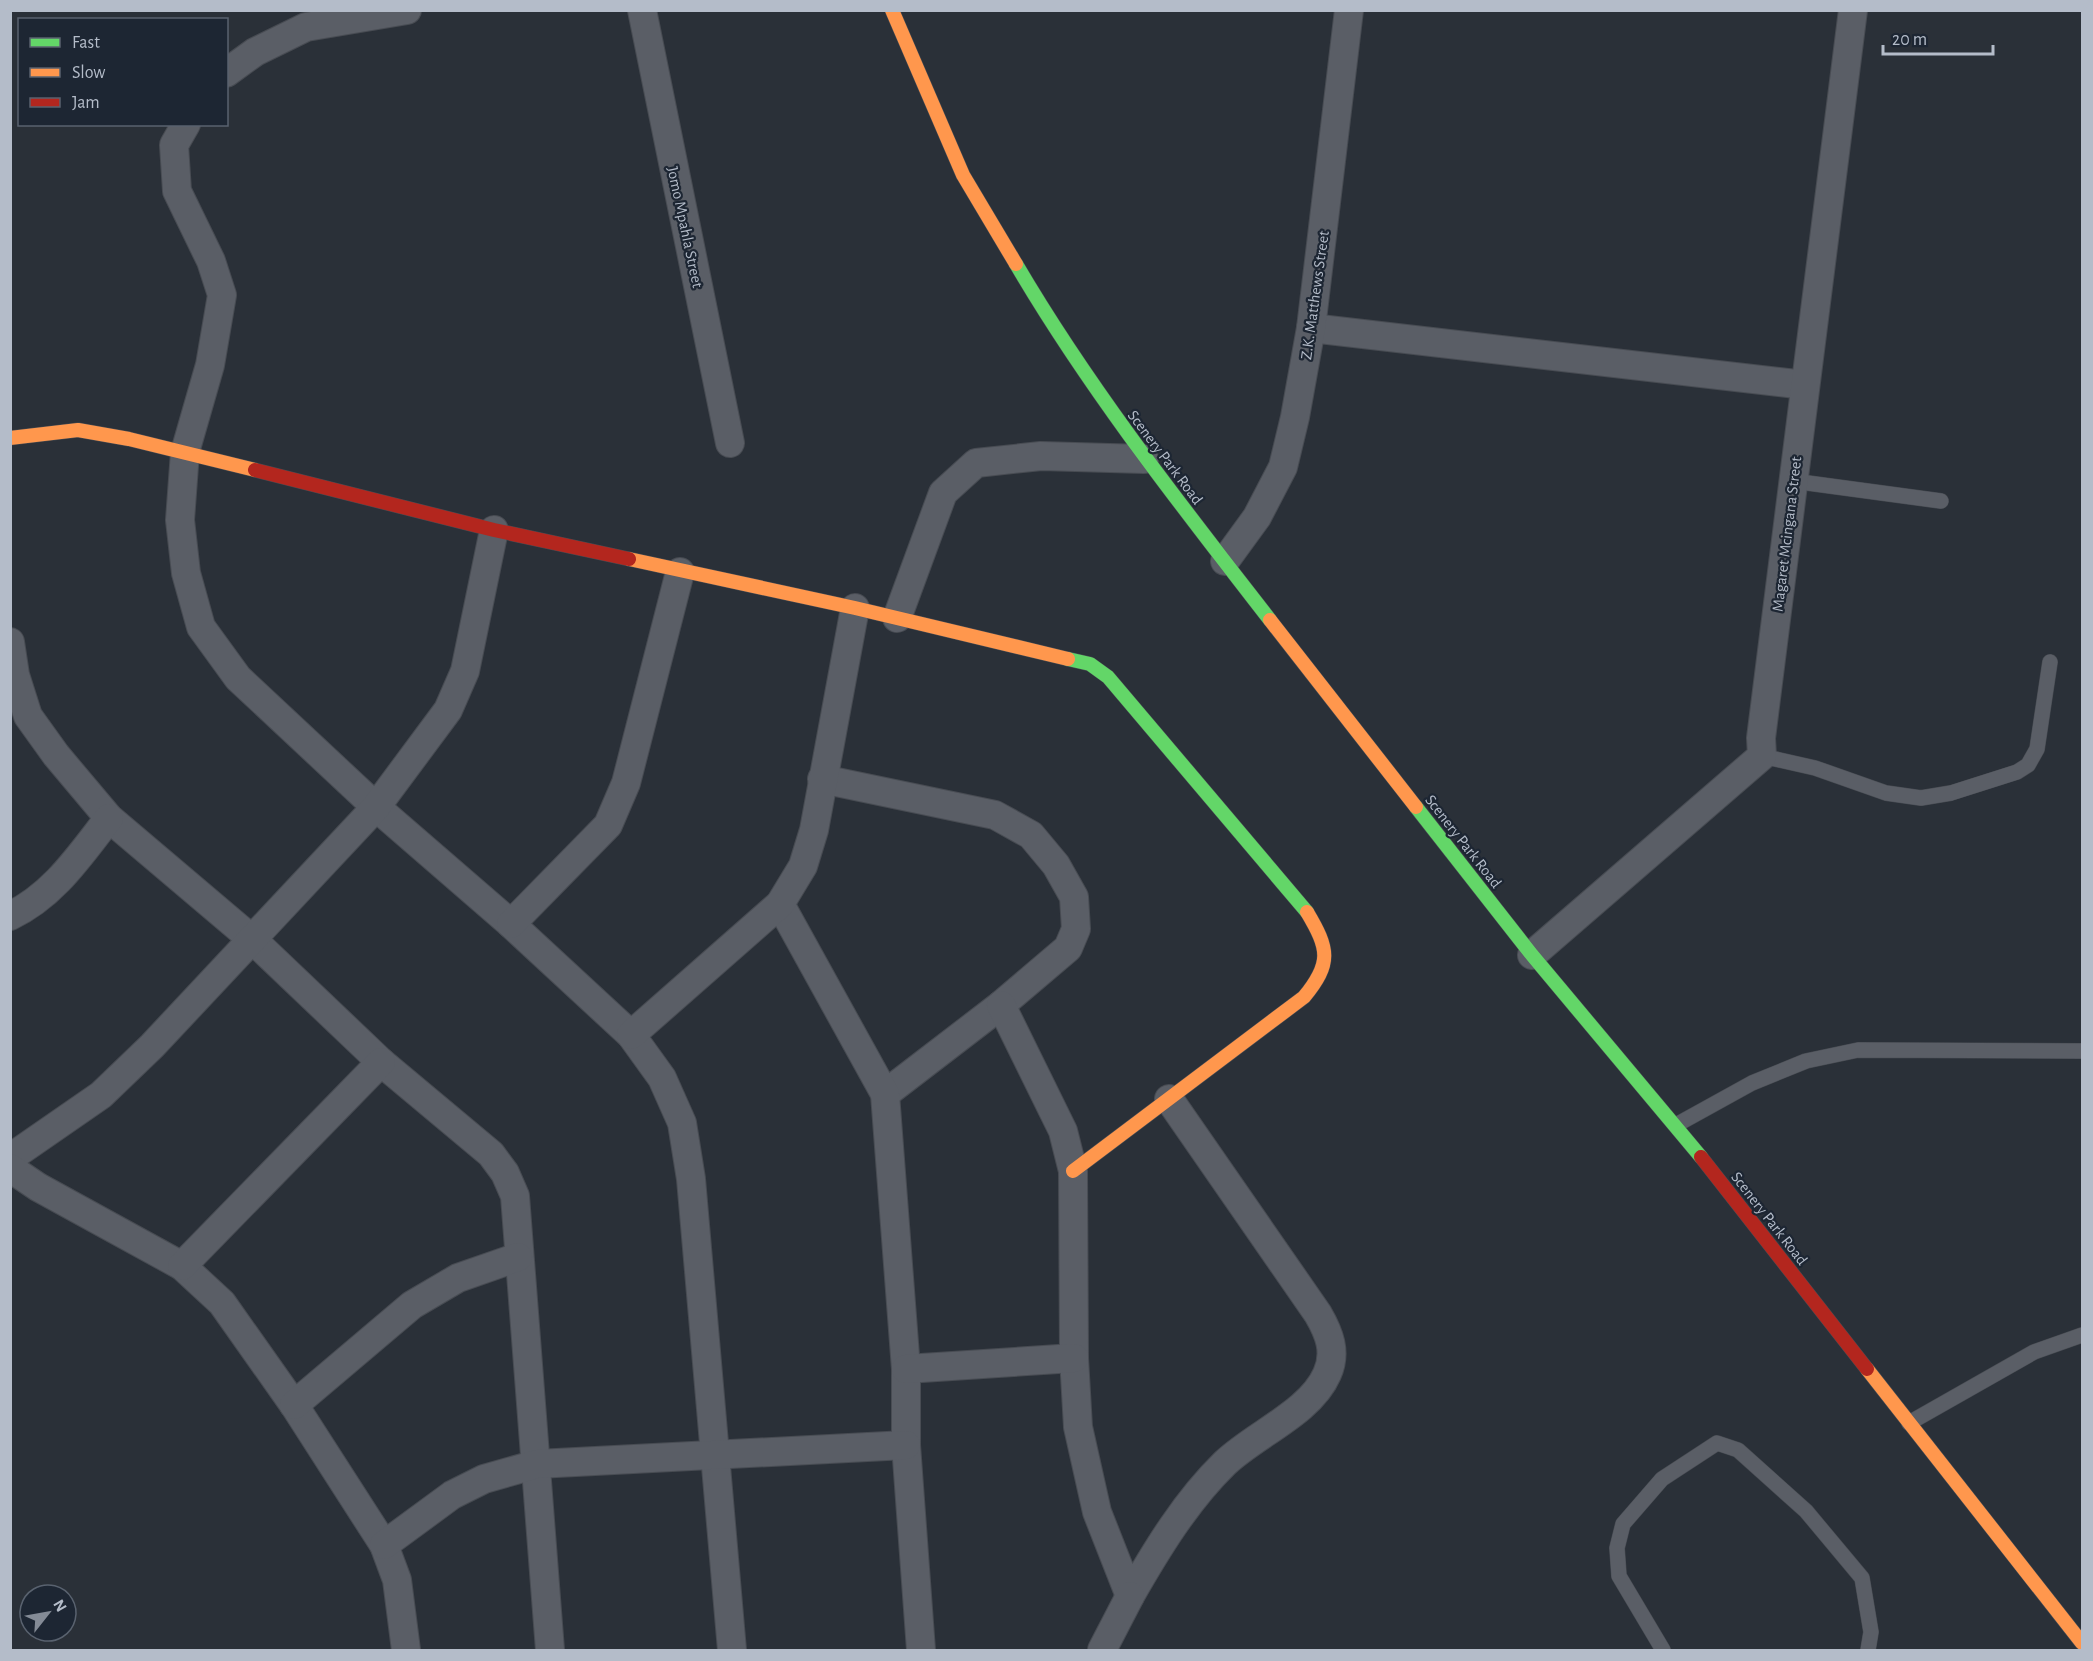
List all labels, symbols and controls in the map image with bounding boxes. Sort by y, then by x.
legend [18,18,228,126]
scale bar [1883,18,1992,56]
text: 20 m [1892,31,1927,49]
text: Fast [72,34,100,52]
text: Slow [72,64,105,82]
text: Jam [72,94,100,112]
street label: Jomo Mpahla Street [664,165,706,289]
street label: Z.K. Matthews Street [1298,230,1332,361]
street label: Scenery Park Road [1124,408,1206,508]
street label: Magaret Mcingana Street [1770,456,1804,613]
street label: Scenery Park Road [1421,792,1504,892]
street label: Scenery Park Road [1727,1169,1810,1269]
north arrow [18,1583,78,1643]
text: N [50,1597,70,1615]

